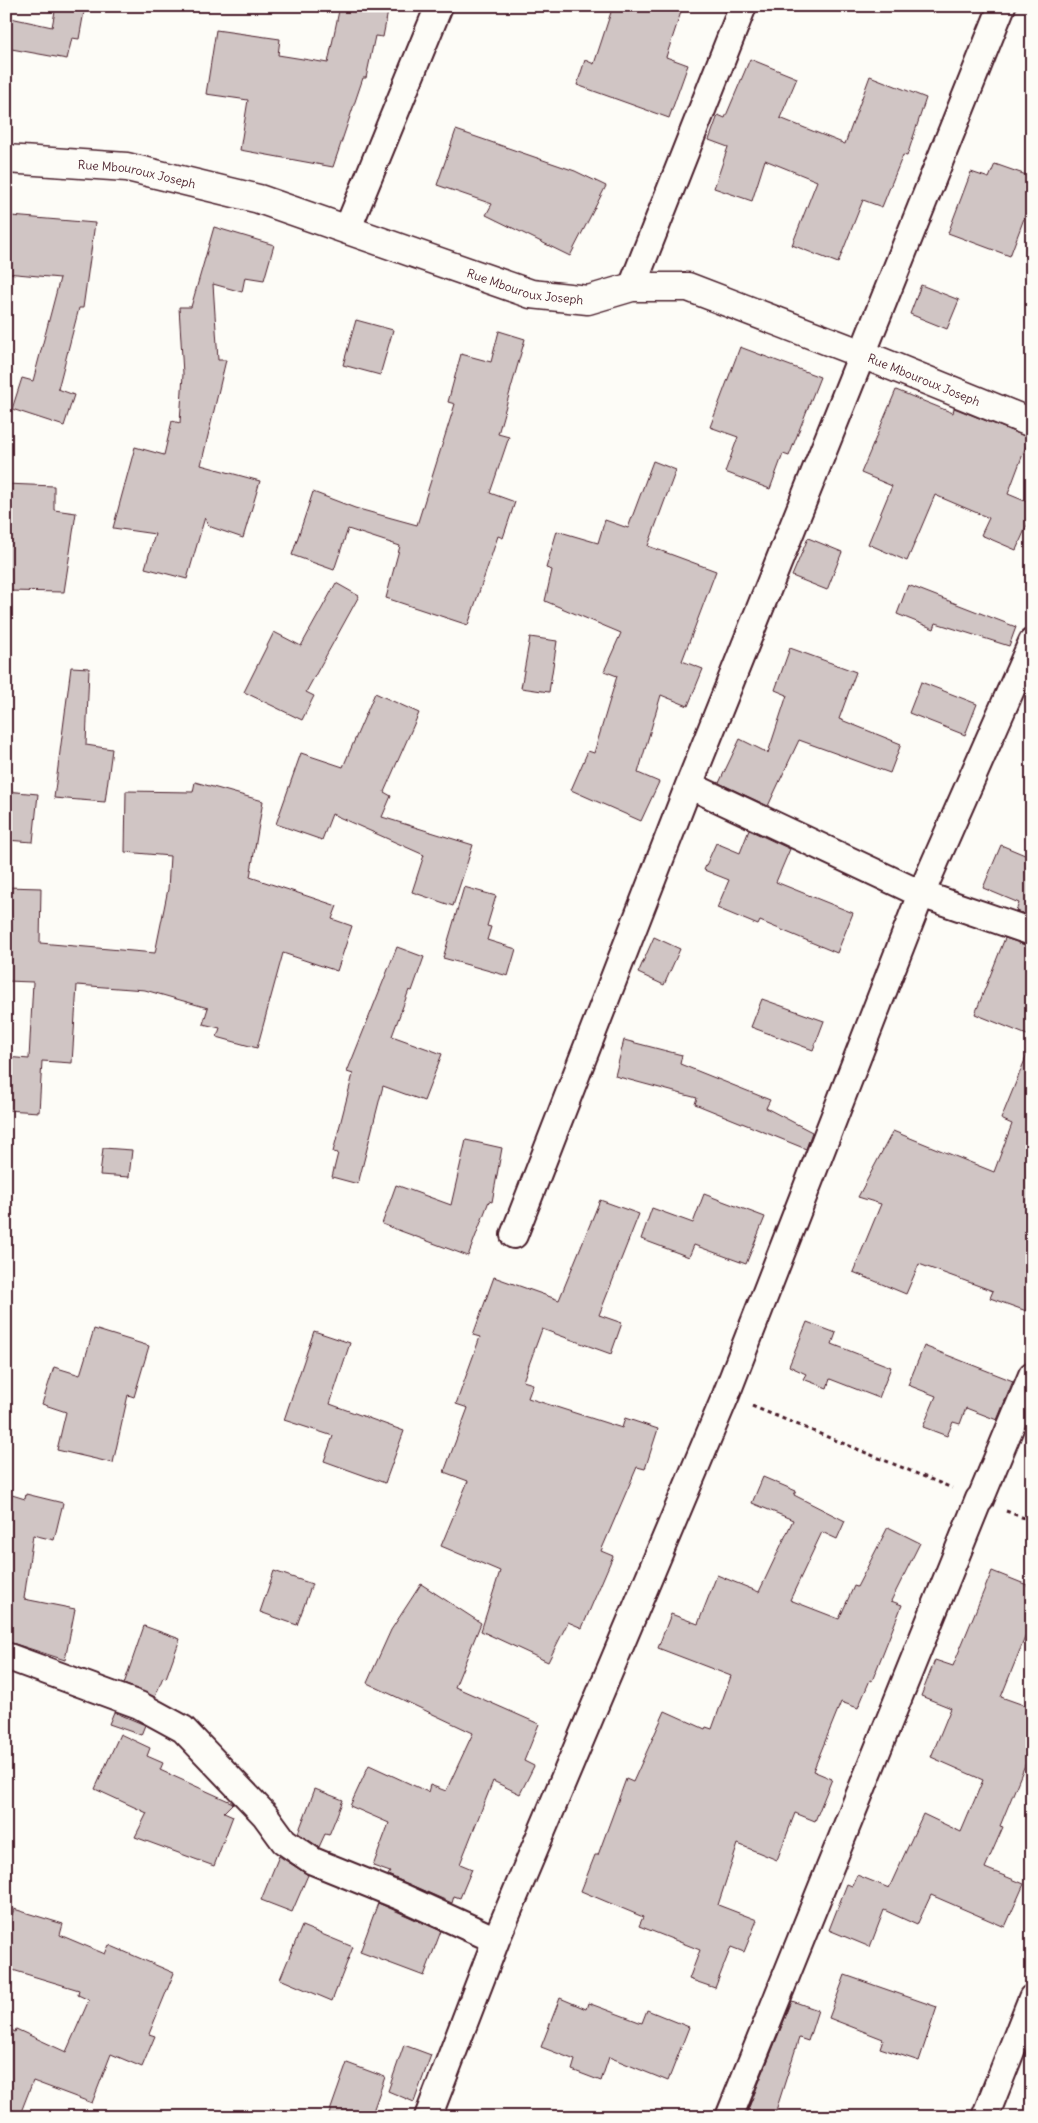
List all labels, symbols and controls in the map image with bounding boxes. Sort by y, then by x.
street label: Rue Mbouroux Joseph [77,156,197,191]
street label: Rue Mbouroux Joseph [465,265,584,307]
street label: Rue Mbouroux Joseph [866,350,983,409]

